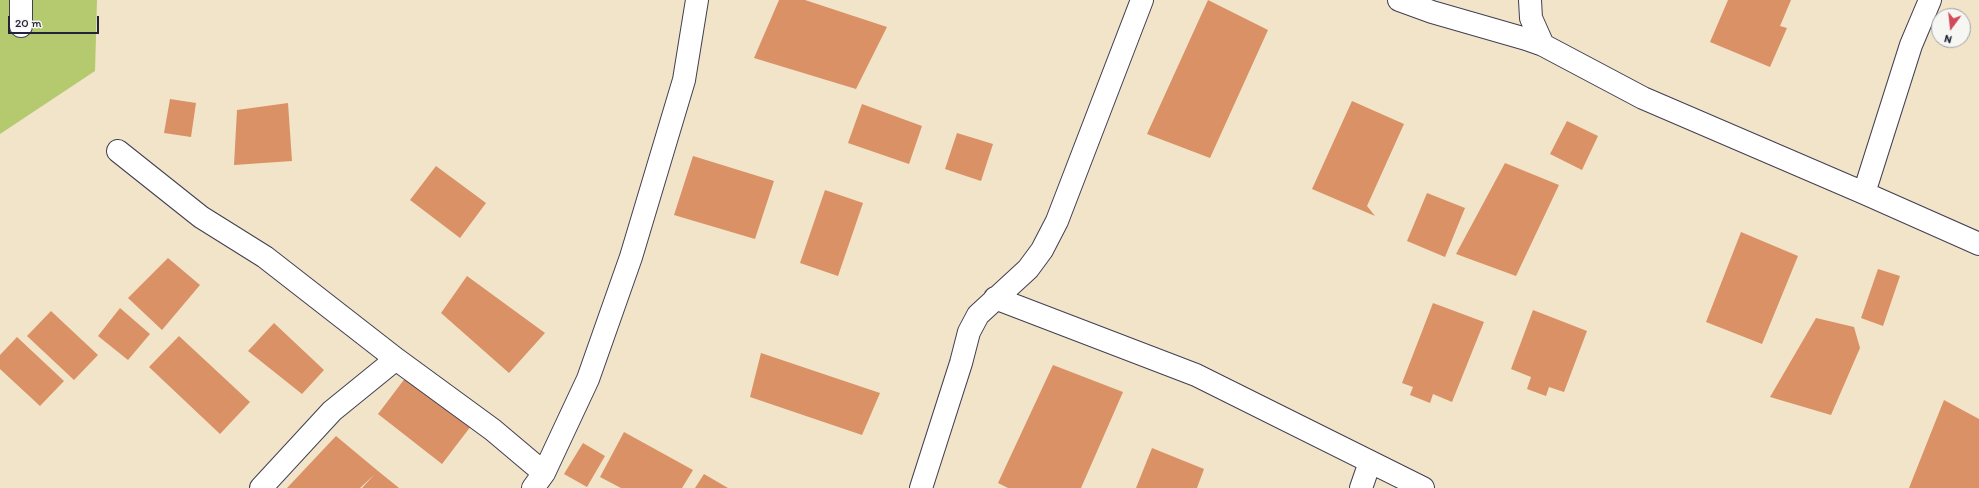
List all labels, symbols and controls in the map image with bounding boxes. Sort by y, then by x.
scale bar [10,8,101,34]
north arrow [1931,8,1971,48]
text: 20 m [15,16,42,30]
text: N [1943,32,1953,46]

